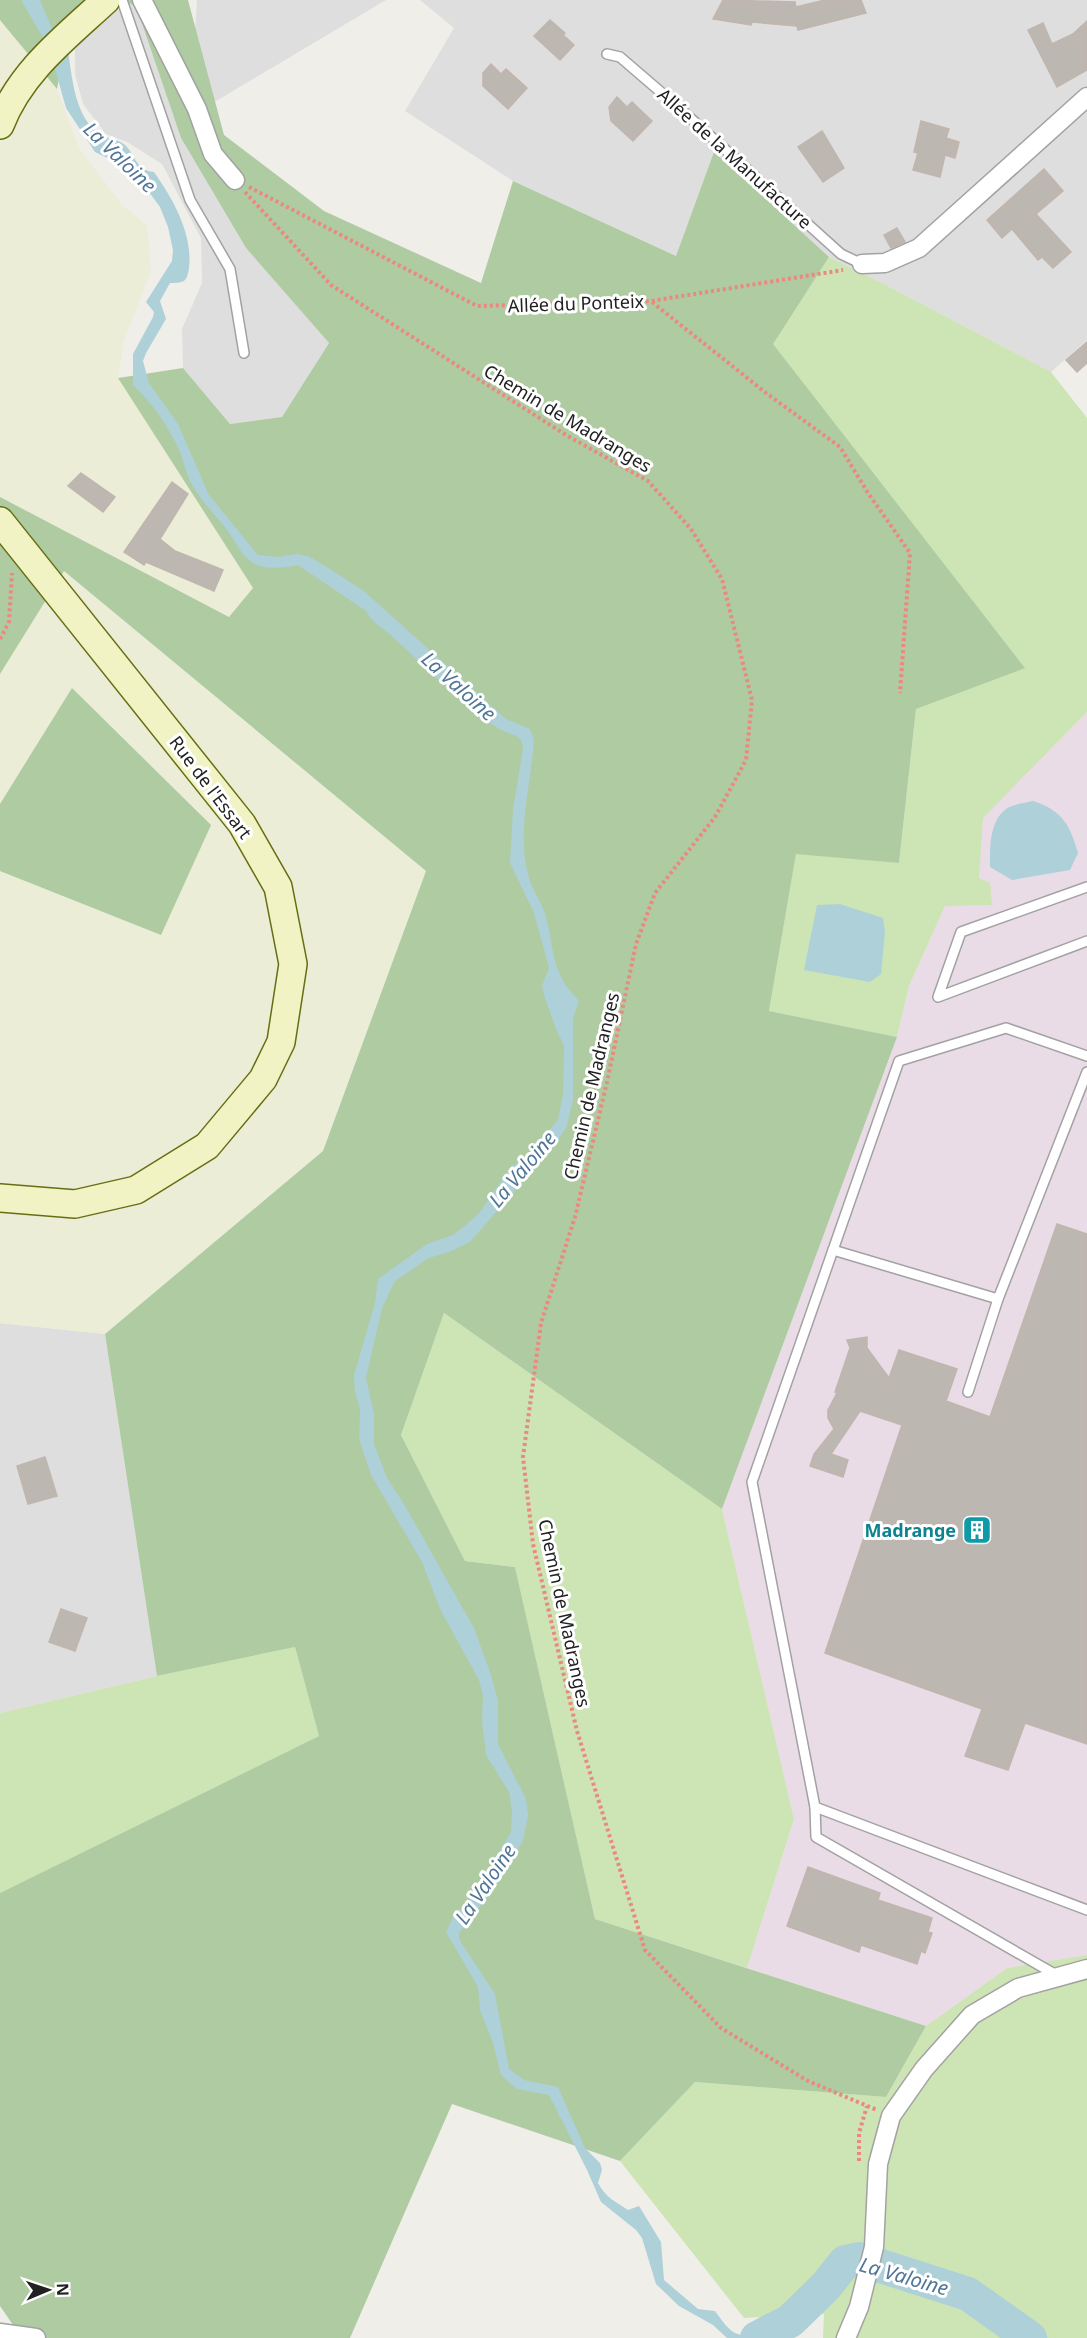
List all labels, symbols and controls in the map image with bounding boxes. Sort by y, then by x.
street label: Allée de la Manufacture [653,82,817,234]
water label: La Valoine [78,116,162,198]
street label: Allée du Ponteix [507,289,645,317]
street label: Chemin de Madranges [480,358,656,478]
water label: La Valoine [416,645,502,727]
street label: Rue de l'Essart [164,731,258,844]
street label: Chemin de Madranges [558,990,624,1182]
water label: La Valoine [482,1125,562,1213]
building icon: Madrange [961,1514,993,1546]
street label: Chemin de Madranges [533,1517,597,1709]
place label: Madrange [865,1518,956,1542]
water label: La Valoine [448,1839,522,1929]
water label: La Valoine [856,2250,952,2302]
north arrow [18,2260,78,2320]
text: N [52,2283,74,2296]

